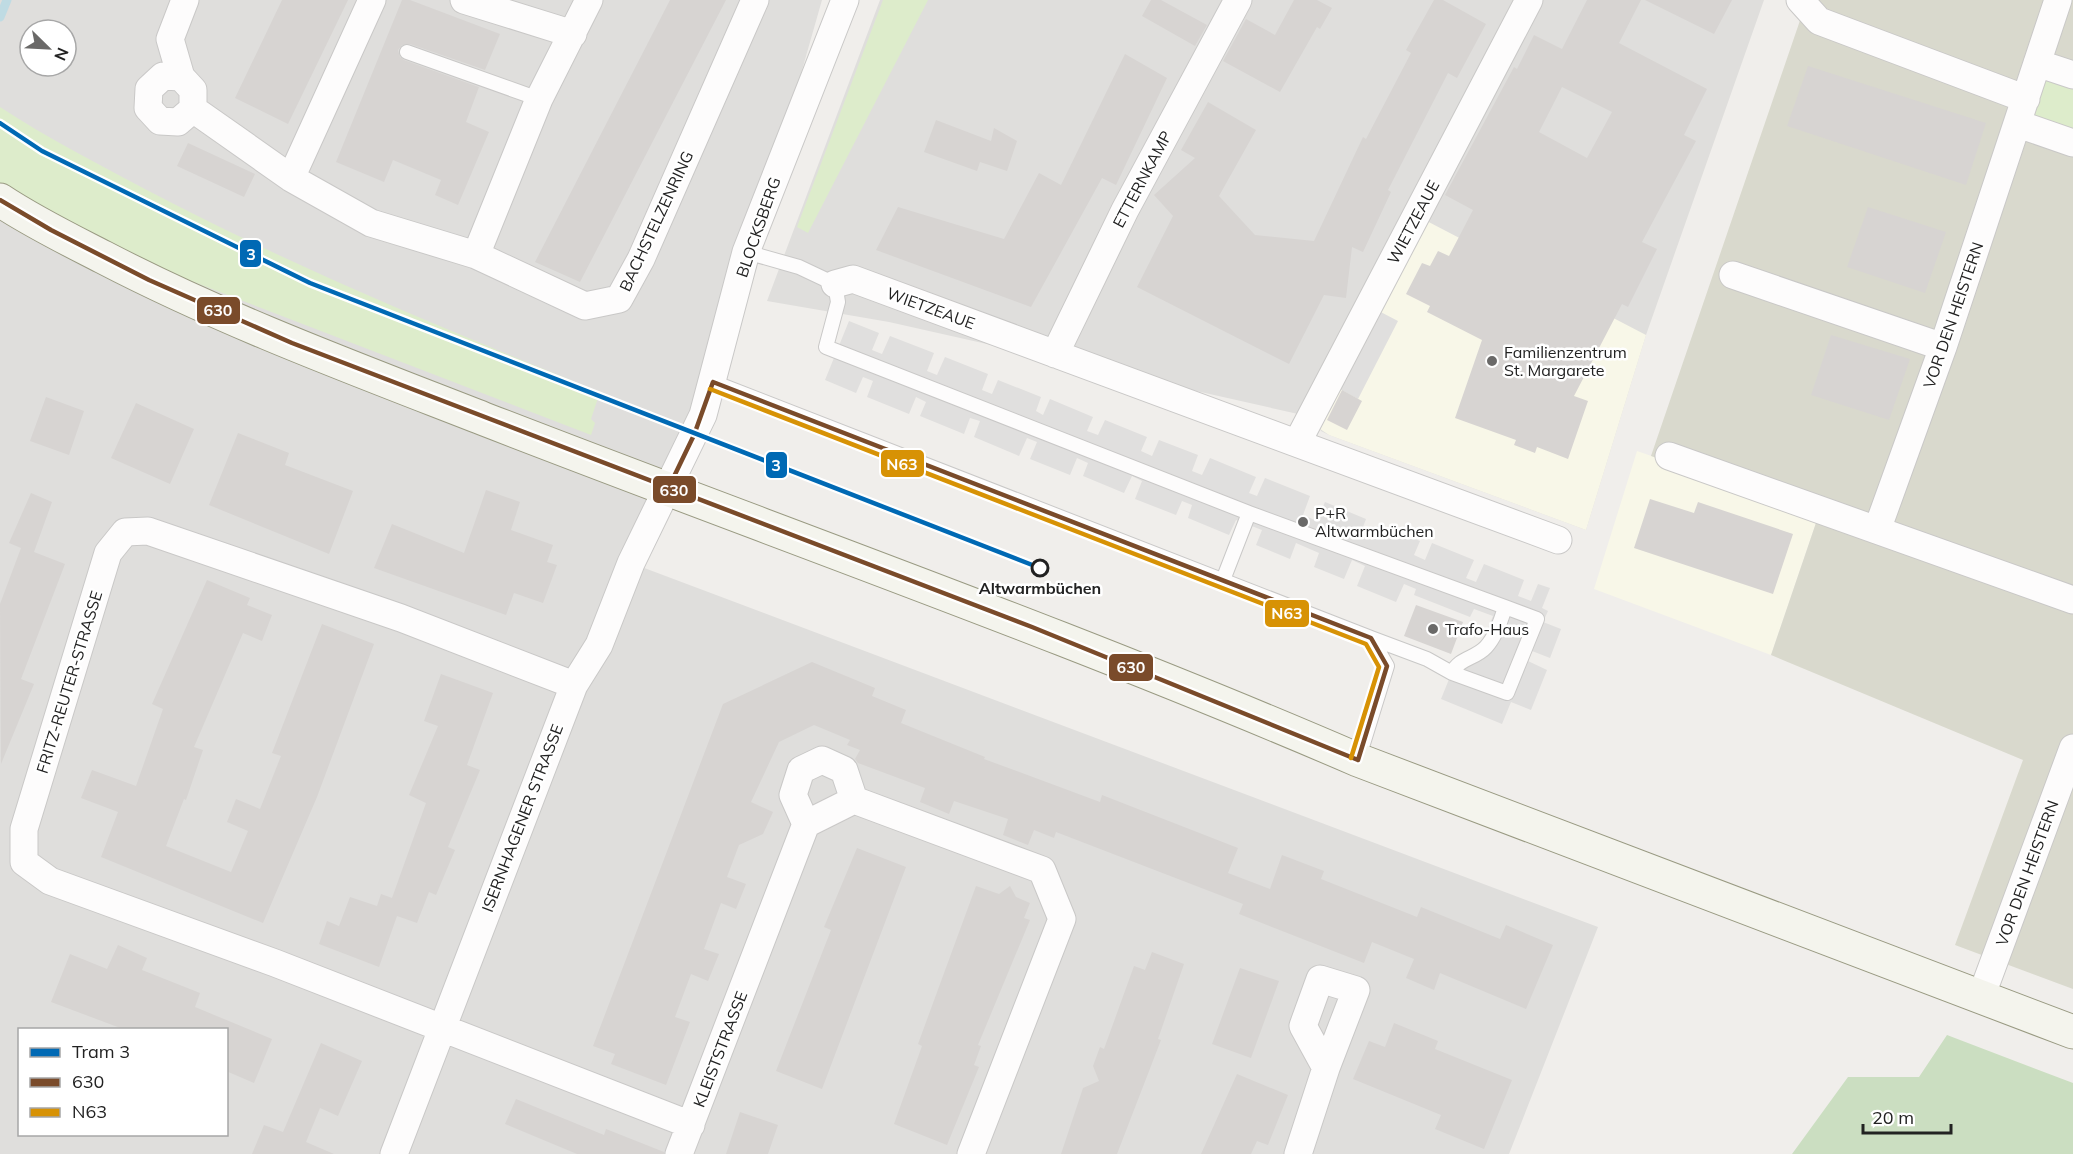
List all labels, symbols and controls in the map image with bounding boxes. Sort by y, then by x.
north arrow [18,18,78,78]
text: N [50,45,73,64]
street label: ETTERNKAMP [1108,127,1176,231]
street label: BACHSTELZENRING [615,148,697,294]
street label: BLOCKSBERG [731,174,785,280]
street label: WIETZEAUE [1383,177,1443,267]
line badge: 3 [239,239,262,268]
street label: VOR DEN HEISTERN [1919,239,1987,391]
text: 3 [246,244,256,264]
street label: WIETZEAUE [884,283,978,333]
line badge: 630 [196,296,241,325]
text: 630 [204,300,232,320]
place label: Familienzentrum St. Margarete [1504,342,1627,380]
marker: Familienzentrum St. Margarete [1485,354,1499,368]
line badge: N63 [880,449,925,478]
line badge: 3 [765,451,788,479]
text: N63 [886,454,918,474]
text: 3 [771,455,781,475]
line badge: 630 [652,475,697,504]
text: 630 [660,480,688,500]
place label: P+R Altwarmbüchen [1315,503,1434,541]
marker: P+R Altwarmbüchen [1296,515,1310,529]
marker: Altwarmbüchen [1031,559,1049,577]
place label: Altwarmbüchen [979,578,1101,598]
street label: FRITZ-REUTER-STRASSE [32,588,106,776]
line badge: N63 [1264,599,1310,628]
text: N63 [1271,603,1303,623]
place label: Trafo-Haus [1445,619,1529,639]
marker: Trafo-Haus [1426,622,1440,636]
line badge: 630 [1108,653,1154,682]
text: 630 [1117,657,1145,677]
street label: ISERNHAGENER STRASSE [477,721,567,915]
street label: VOR DEN HEISTERN [1991,797,2063,949]
street label: KLEISTSTRASSE [689,988,751,1110]
legend [18,1028,228,1136]
text: Tram 3 [72,1040,130,1063]
text: 630 [72,1070,104,1093]
scale bar [1863,1097,1952,1135]
text: N63 [72,1100,107,1123]
text: 20 m [1872,1106,1914,1129]

